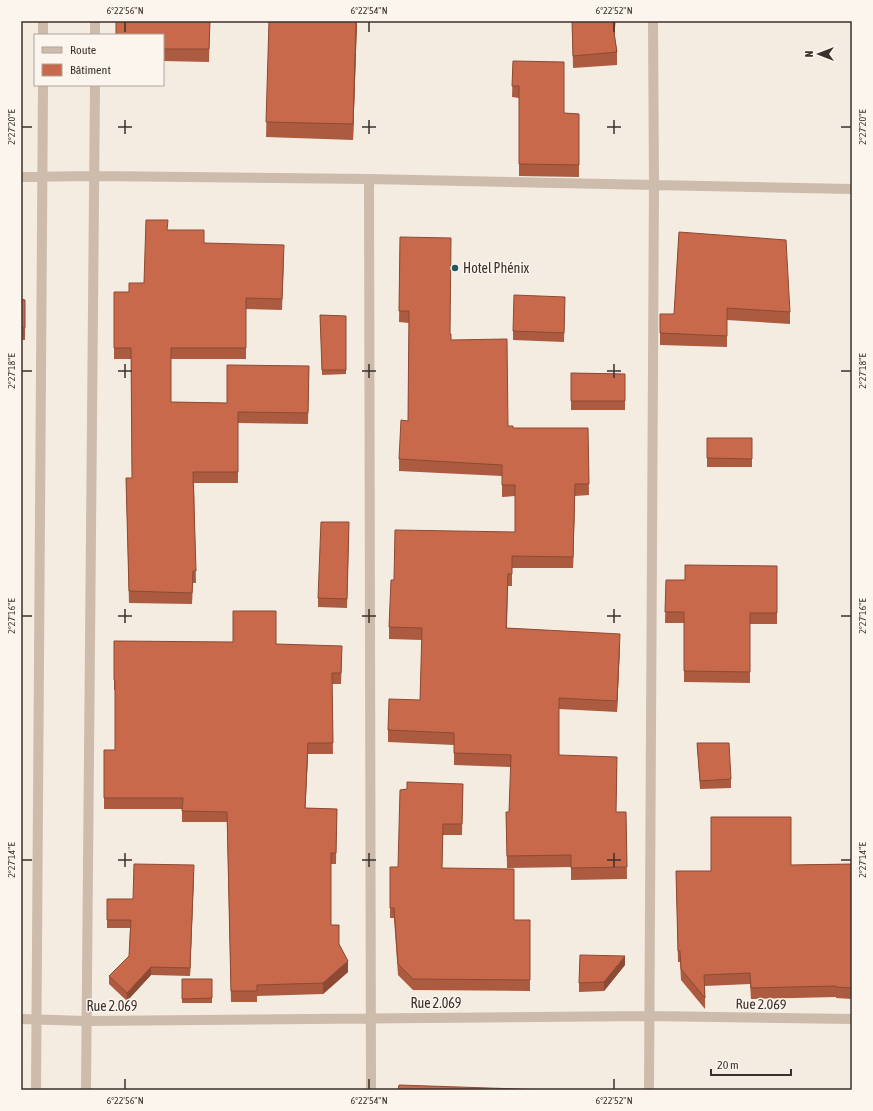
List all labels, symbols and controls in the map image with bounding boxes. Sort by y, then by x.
text: 6°22'56"N [106,5,144,16]
text: 6°22'54"N [350,5,388,16]
text: 6°22'52"N [595,5,633,16]
legend [34,34,164,86]
north arrow [799,34,839,74]
text: Route [70,43,96,57]
text: N [803,51,815,57]
text: Bâtiment [70,63,111,77]
text: 2°27'20"E [6,109,17,145]
text: 2°27'20"E [857,109,868,145]
place label: Hotel Phénix [463,260,530,276]
marker: Hotel Phénix [450,263,460,273]
text: 2°27'18"E [6,353,17,389]
text: 2°27'18"E [857,353,868,389]
text: 2°27'16"E [6,598,17,634]
text: 2°27'16"E [857,598,868,634]
text: 2°27'14"E [6,842,17,878]
text: 2°27'14"E [857,842,868,878]
street label: Rue 2.069 [411,995,461,1011]
street label: Rue 2.069 [735,996,787,1012]
street label: Rue 2.069 [87,998,137,1014]
scale bar [711,1051,791,1077]
text: 20 m [717,1058,739,1072]
text: 6°22'56"N [106,1095,144,1106]
text: 6°22'54"N [350,1095,388,1106]
text: 6°22'52"N [595,1095,633,1106]

